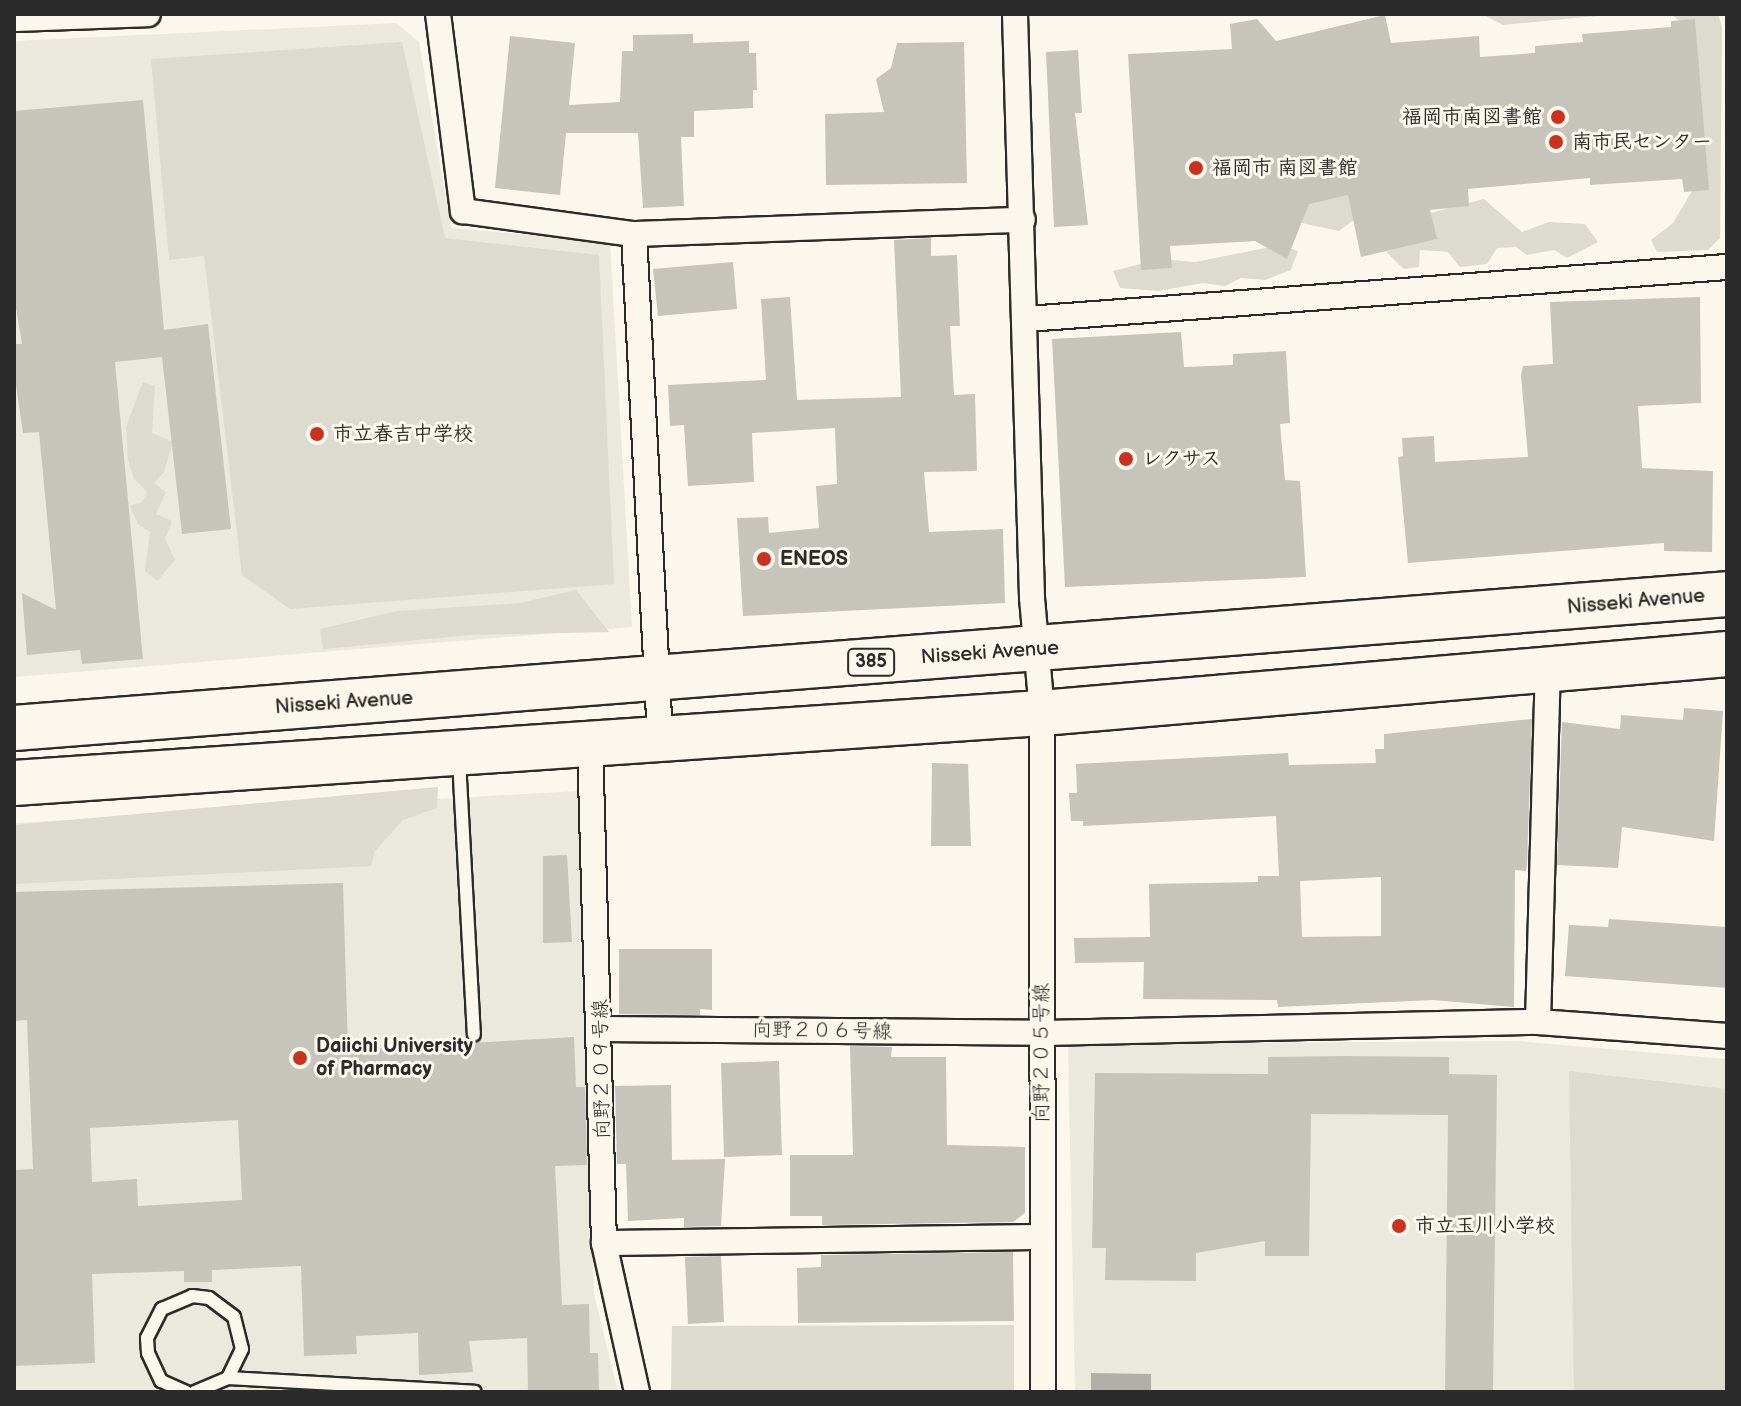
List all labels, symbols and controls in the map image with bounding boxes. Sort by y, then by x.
place label: 福岡市南図書館 [1402,105,1542,129]
marker: 福岡市南図書館 [1549,108,1567,126]
place label: 南市民センター [1572,130,1712,154]
marker: 南市民センター [1547,133,1565,151]
place label: 福岡市 南図書館 [1212,156,1357,180]
marker: 福岡市 南図書館 [1187,159,1205,177]
place label: 市立春吉中学校 [333,422,473,446]
marker: 市立春吉中学校 [308,425,326,443]
place label: レクサス [1142,447,1222,471]
marker: レクサス [1117,450,1135,468]
place label: ENEOS [780,547,848,571]
marker: ENEOS [755,550,773,568]
street label: Nisseki Avenue [1566,584,1706,620]
street label: Nisseki Avenue [920,636,1060,670]
road number: 385 [847,648,895,676]
street label: Nisseki Avenue [274,686,414,720]
street label: 向野２０５号線 [1030,983,1054,1123]
street label: 向野２０９号線 [589,999,615,1139]
street label: 向野２０６号線 [752,1018,892,1044]
place label: Daiichi University of Pharmacy [316,1034,473,1081]
marker: Daiichi University of Pharmacy [291,1049,309,1067]
place label: 市立玉川小学校 [1415,1214,1555,1238]
marker: 市立玉川小学校 [1390,1217,1408,1235]

